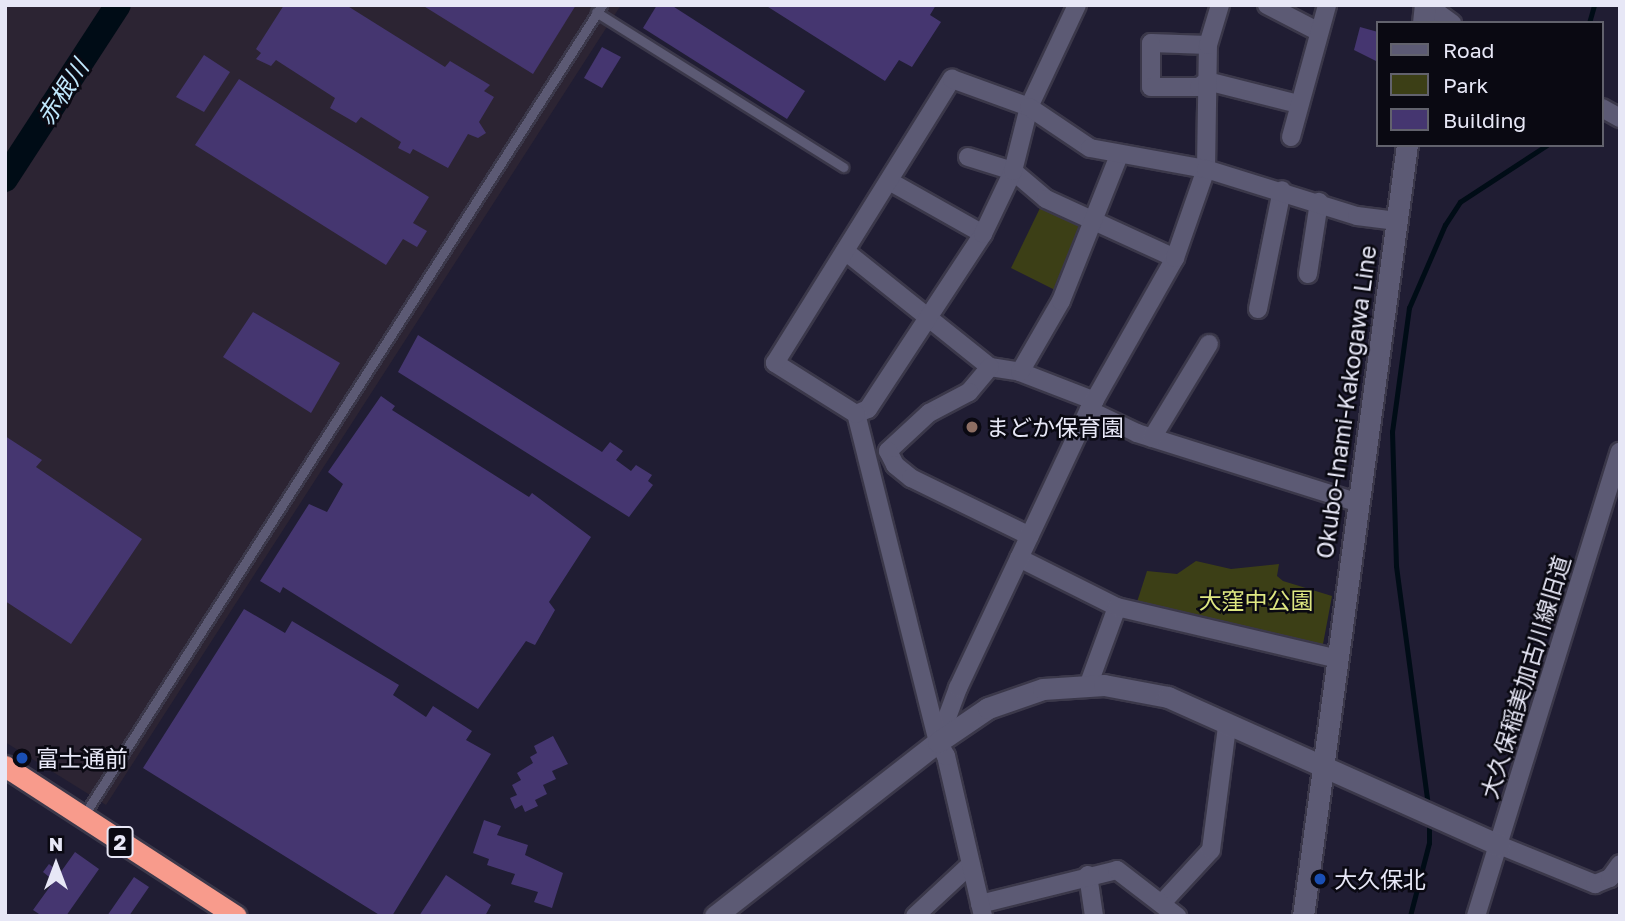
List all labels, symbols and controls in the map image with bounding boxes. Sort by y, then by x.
legend [1376,21,1604,147]
text: Road [1443,37,1494,63]
water label: 赤根川 [30,54,94,130]
text: Park [1443,72,1488,98]
text: Building [1443,107,1526,133]
street label: Okubo-Inami-Kakogawa Line [1310,244,1382,560]
place label: まどか保育園 [986,413,1124,441]
marker: まどか保育園 [964,419,980,435]
street label: 大久保稲美加古川線旧道 [1475,552,1575,802]
park label: 大窪中公園 [1199,586,1313,614]
place label: 富士通前 [36,744,128,772]
marker: 富士通前 [14,750,30,766]
road number: 2 [106,824,134,860]
north arrow [21,830,91,900]
text: N [49,832,63,855]
place label: 大久保北 [1334,865,1426,893]
marker: 大久保北 [1312,871,1328,887]

